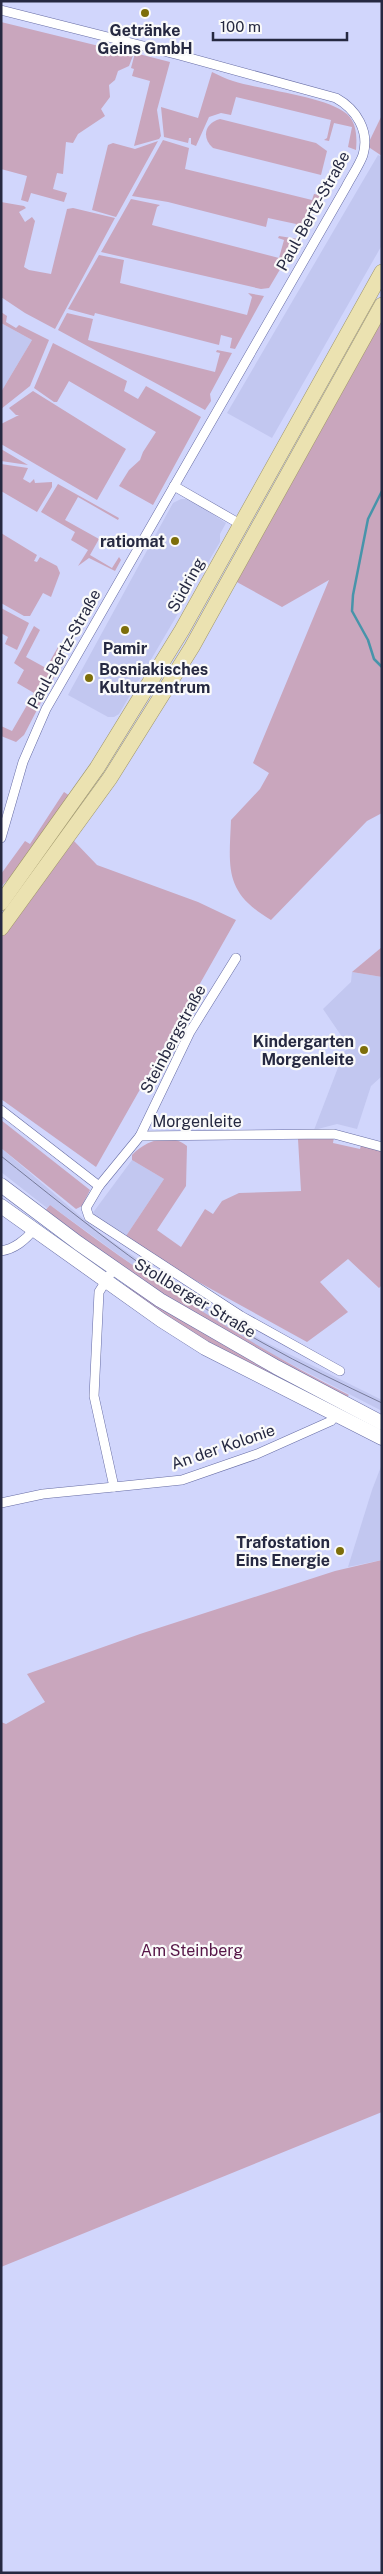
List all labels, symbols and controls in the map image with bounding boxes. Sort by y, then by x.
marker: Getränke Geins GmbH [139,7,151,19]
scale bar [213,10,347,42]
text: 100 m [220,18,261,35]
place label: Getränke Geins GmbH [97,21,193,58]
street label: Paul-Bertz-Straße [272,148,354,274]
place label: ratiomat [100,532,165,551]
marker: ratiomat [169,535,181,547]
street label: Südring [163,554,209,615]
street label: Paul-Bertz-Straße [23,586,105,712]
marker: Pamir [119,624,131,636]
place label: Pamir [103,639,148,658]
place label: Bosniakisches Kulturzentrum [99,660,210,697]
marker: Bosniakisches Kulturzentrum [83,672,95,684]
street label: Steinbergstraße [136,981,210,1097]
place label: Kindergarten Morgenleite [253,1032,354,1069]
marker: Kindergarten Morgenleite [358,1044,370,1056]
street label: Morgenleite [152,1112,242,1131]
street label: Stollberger Straße [131,1254,259,1342]
street label: An der Kolonie [169,1420,277,1474]
place label: Trafostation Eins Energie [236,1533,330,1570]
marker: Trafostation Eins Energie [334,1545,346,1557]
park label: Am Steinberg [141,1941,243,1960]

